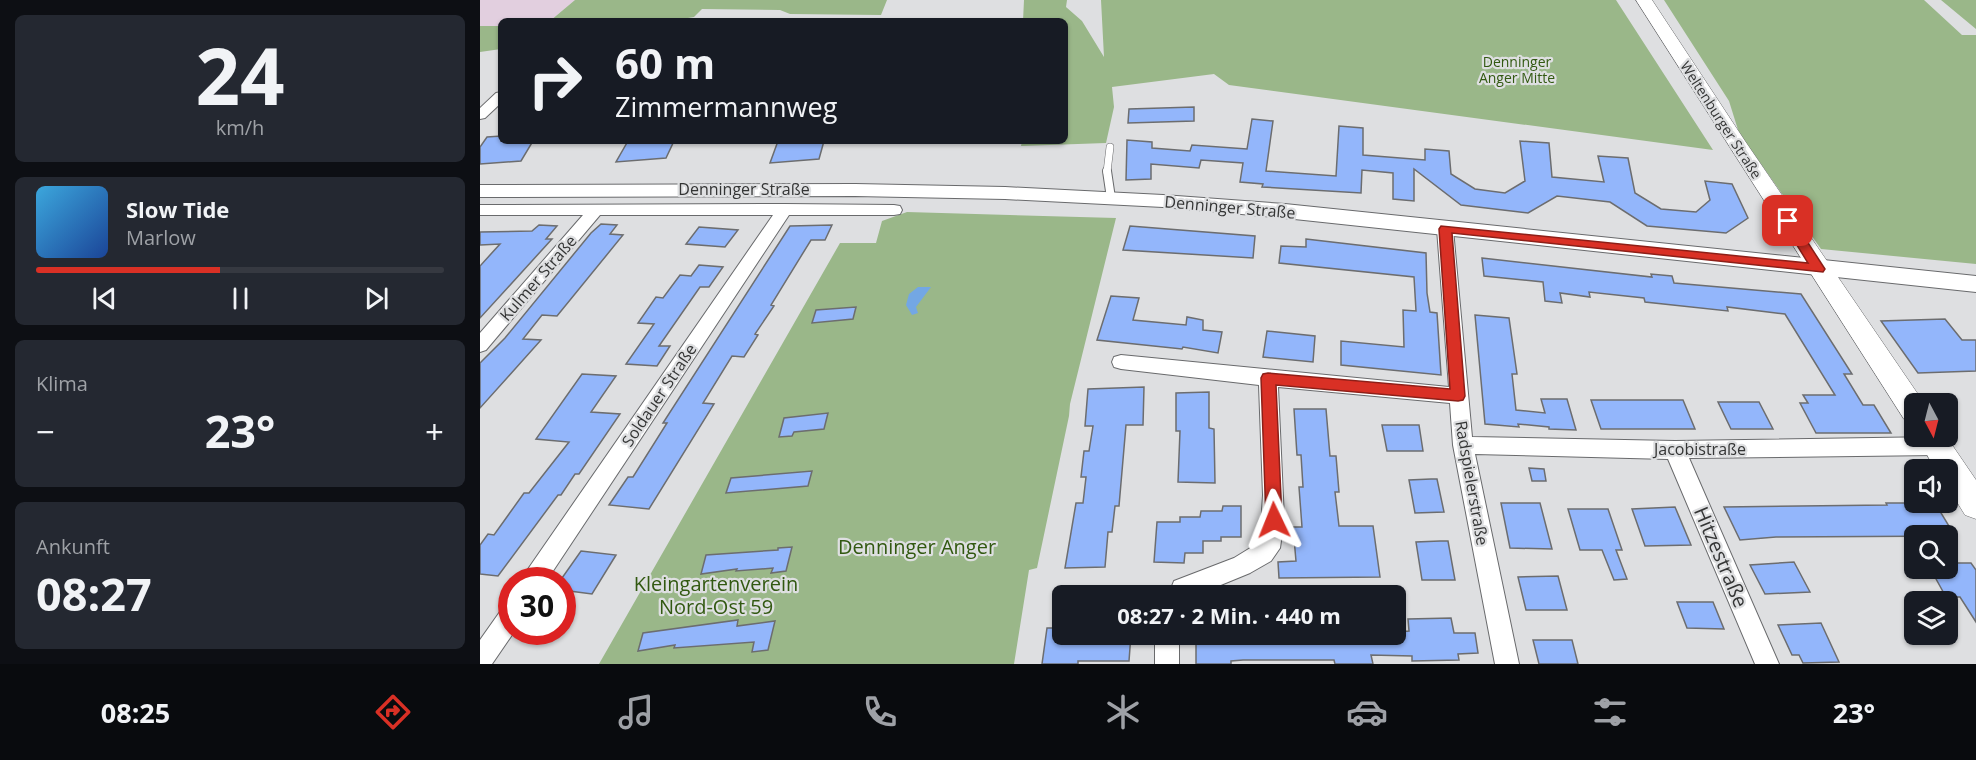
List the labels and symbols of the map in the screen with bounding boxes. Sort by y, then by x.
park label: Denninger Anger Mitte [1479,52,1555,87]
street label: Weltenburger Straße [1676,57,1767,182]
street label: Denninger Straße [678,178,810,200]
street label: Denninger Straße [1164,190,1296,224]
pin [1762,195,1813,246]
street label: Kulmer Straße [495,230,581,326]
street label: Soldauer Straße [616,339,702,451]
north arrow [1904,393,1958,447]
street label: Radspielerstraße [1450,419,1494,547]
street label: Jacobistraße [1652,438,1746,460]
position arrow [1242,488,1306,552]
street label: Hitzestraße [1688,502,1755,611]
park label: Denninger Anger [838,533,996,560]
speed limit sign: 30 [498,567,576,645]
park label: Kleingartenverein Nord-Ost 59 [634,570,798,620]

